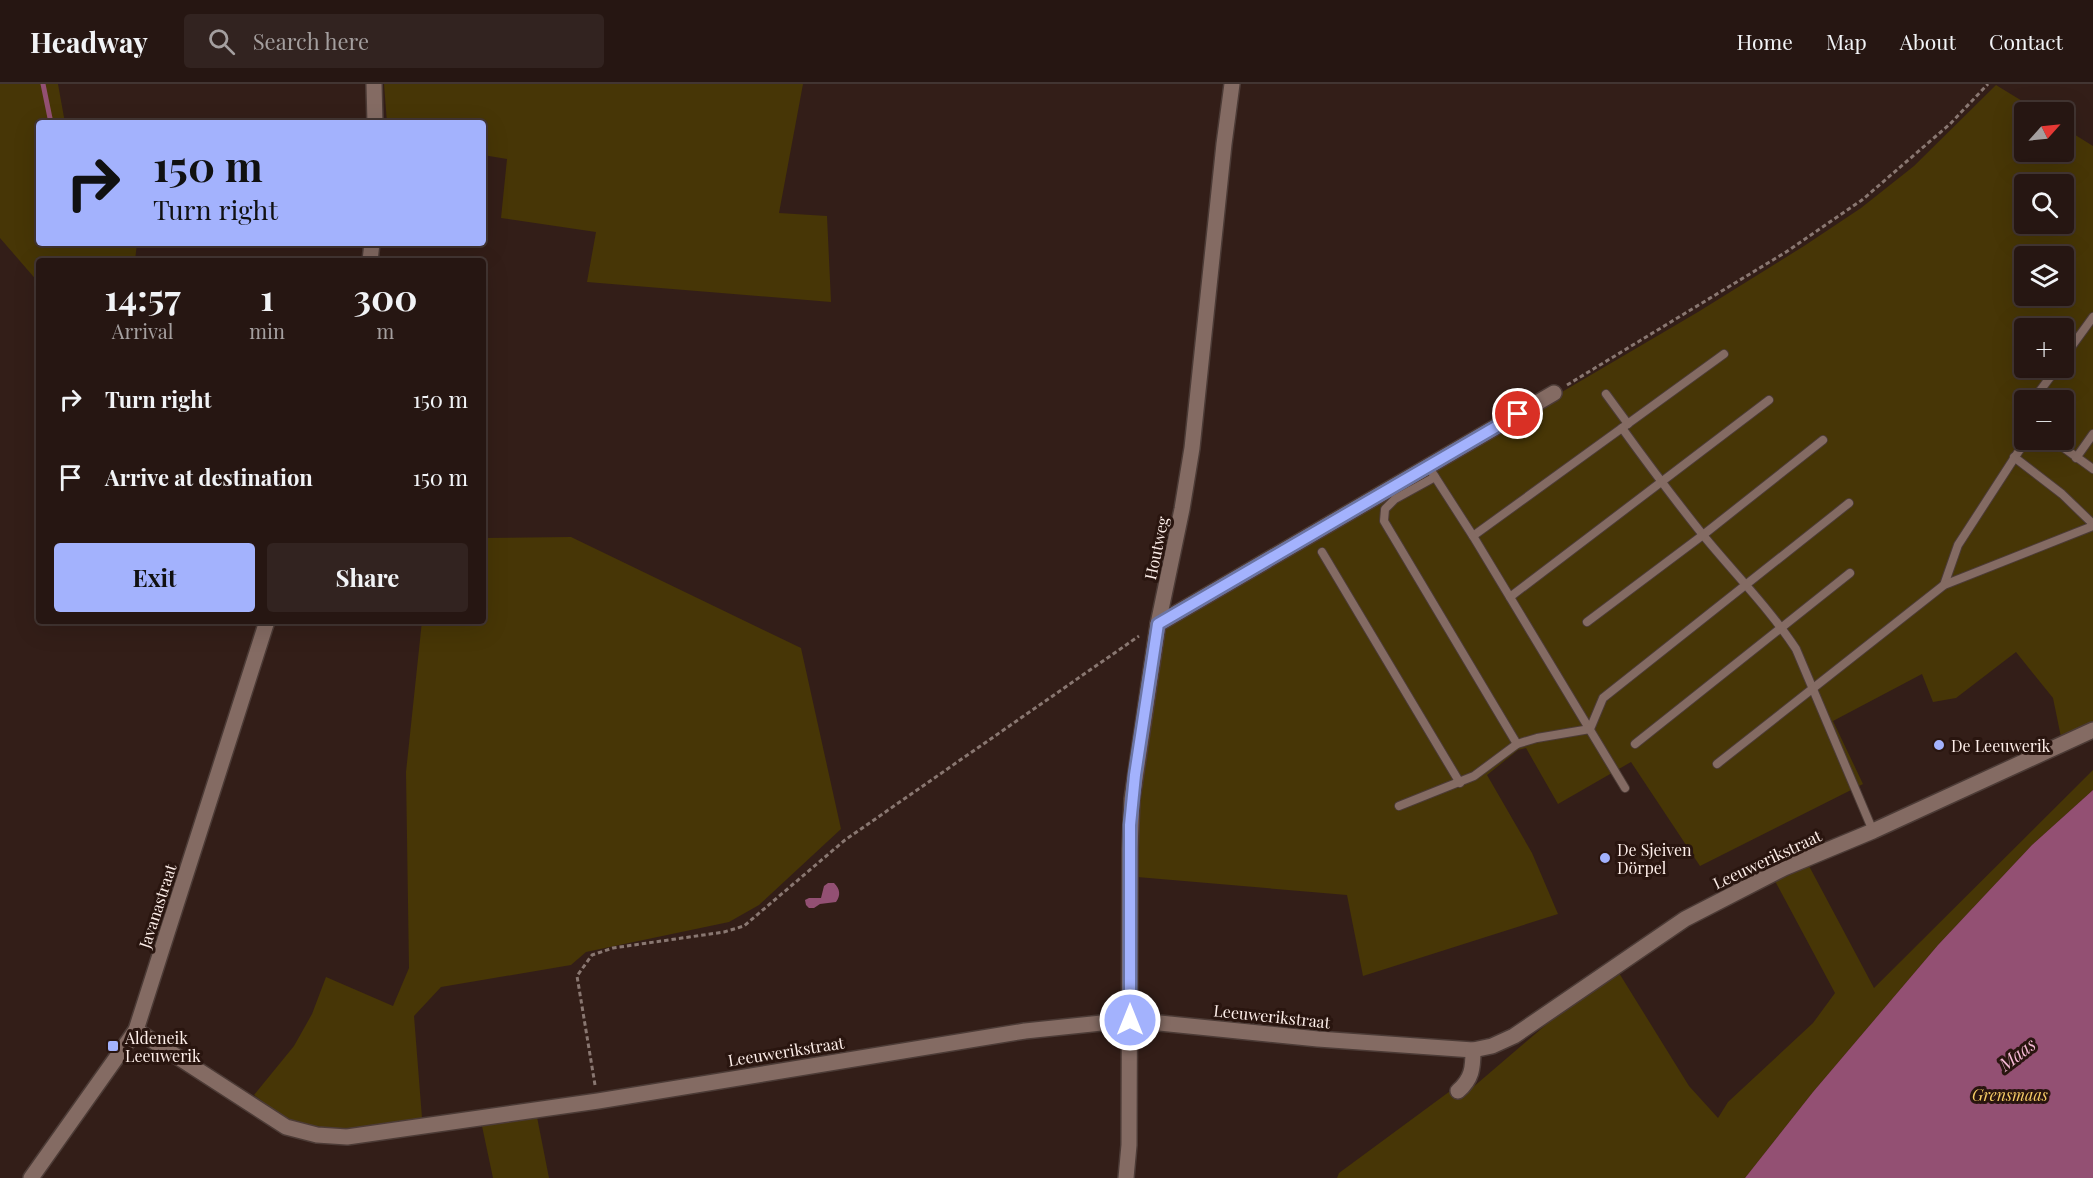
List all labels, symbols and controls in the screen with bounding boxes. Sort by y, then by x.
search box [184,14,604,68]
text: Headway [30,23,148,60]
icon: search [205,25,238,58]
text: Search here [253,26,369,56]
text: Home [1737,27,1793,55]
text: Map [1826,27,1867,55]
text: About [1900,27,1956,55]
text: Contact [1989,27,2063,55]
north arrow [2014,102,2074,162]
map controls [2014,102,2074,450]
text: 150 m [153,137,263,193]
icon: right [54,144,132,222]
button: search [2014,174,2074,234]
text: Turn right [153,191,278,227]
button: layers [2014,246,2074,306]
text: 14:57 [105,272,181,320]
text: 1 [260,272,274,320]
text: 300 [353,272,417,320]
text: Arrival [112,317,173,344]
text: min [249,317,285,344]
text: m [377,317,394,344]
button: + [2014,318,2074,378]
icon: right [54,383,87,416]
text: Turn right [105,384,211,414]
text: 150 m [413,384,468,414]
pin [1492,388,1543,439]
button: − [2014,390,2074,450]
icon: arrive [1501,397,1534,430]
icon: arrive [54,461,87,494]
text: Arrive at destination [105,462,313,492]
text: 150 m [413,462,468,492]
street label: Houtweg [1139,514,1173,582]
button: Exit [54,543,255,612]
button: Share [267,543,468,612]
place label: De Leeuwerik [1951,735,2051,756]
marker: De Leeuwerik [1932,738,1946,752]
street label: Leeuwerikstraat [1709,825,1825,893]
place label: De Sjeiven Dörpel [1617,839,1692,878]
marker: De Sjeiven Dörpel [1598,851,1612,865]
street label: Javanastraat [133,861,181,952]
position arrow [1098,988,1162,1052]
street label: Leeuwerikstraat [1213,999,1332,1033]
place label: Aldeneik Leeuwerik [124,1027,201,1066]
street label: Leeuwerikstraat [726,1031,846,1071]
water label: Maas [1993,1032,2041,1077]
marker: Aldeneik Leeuwerik [106,1039,120,1053]
park label: Grensmaas [1972,1084,2048,1105]

